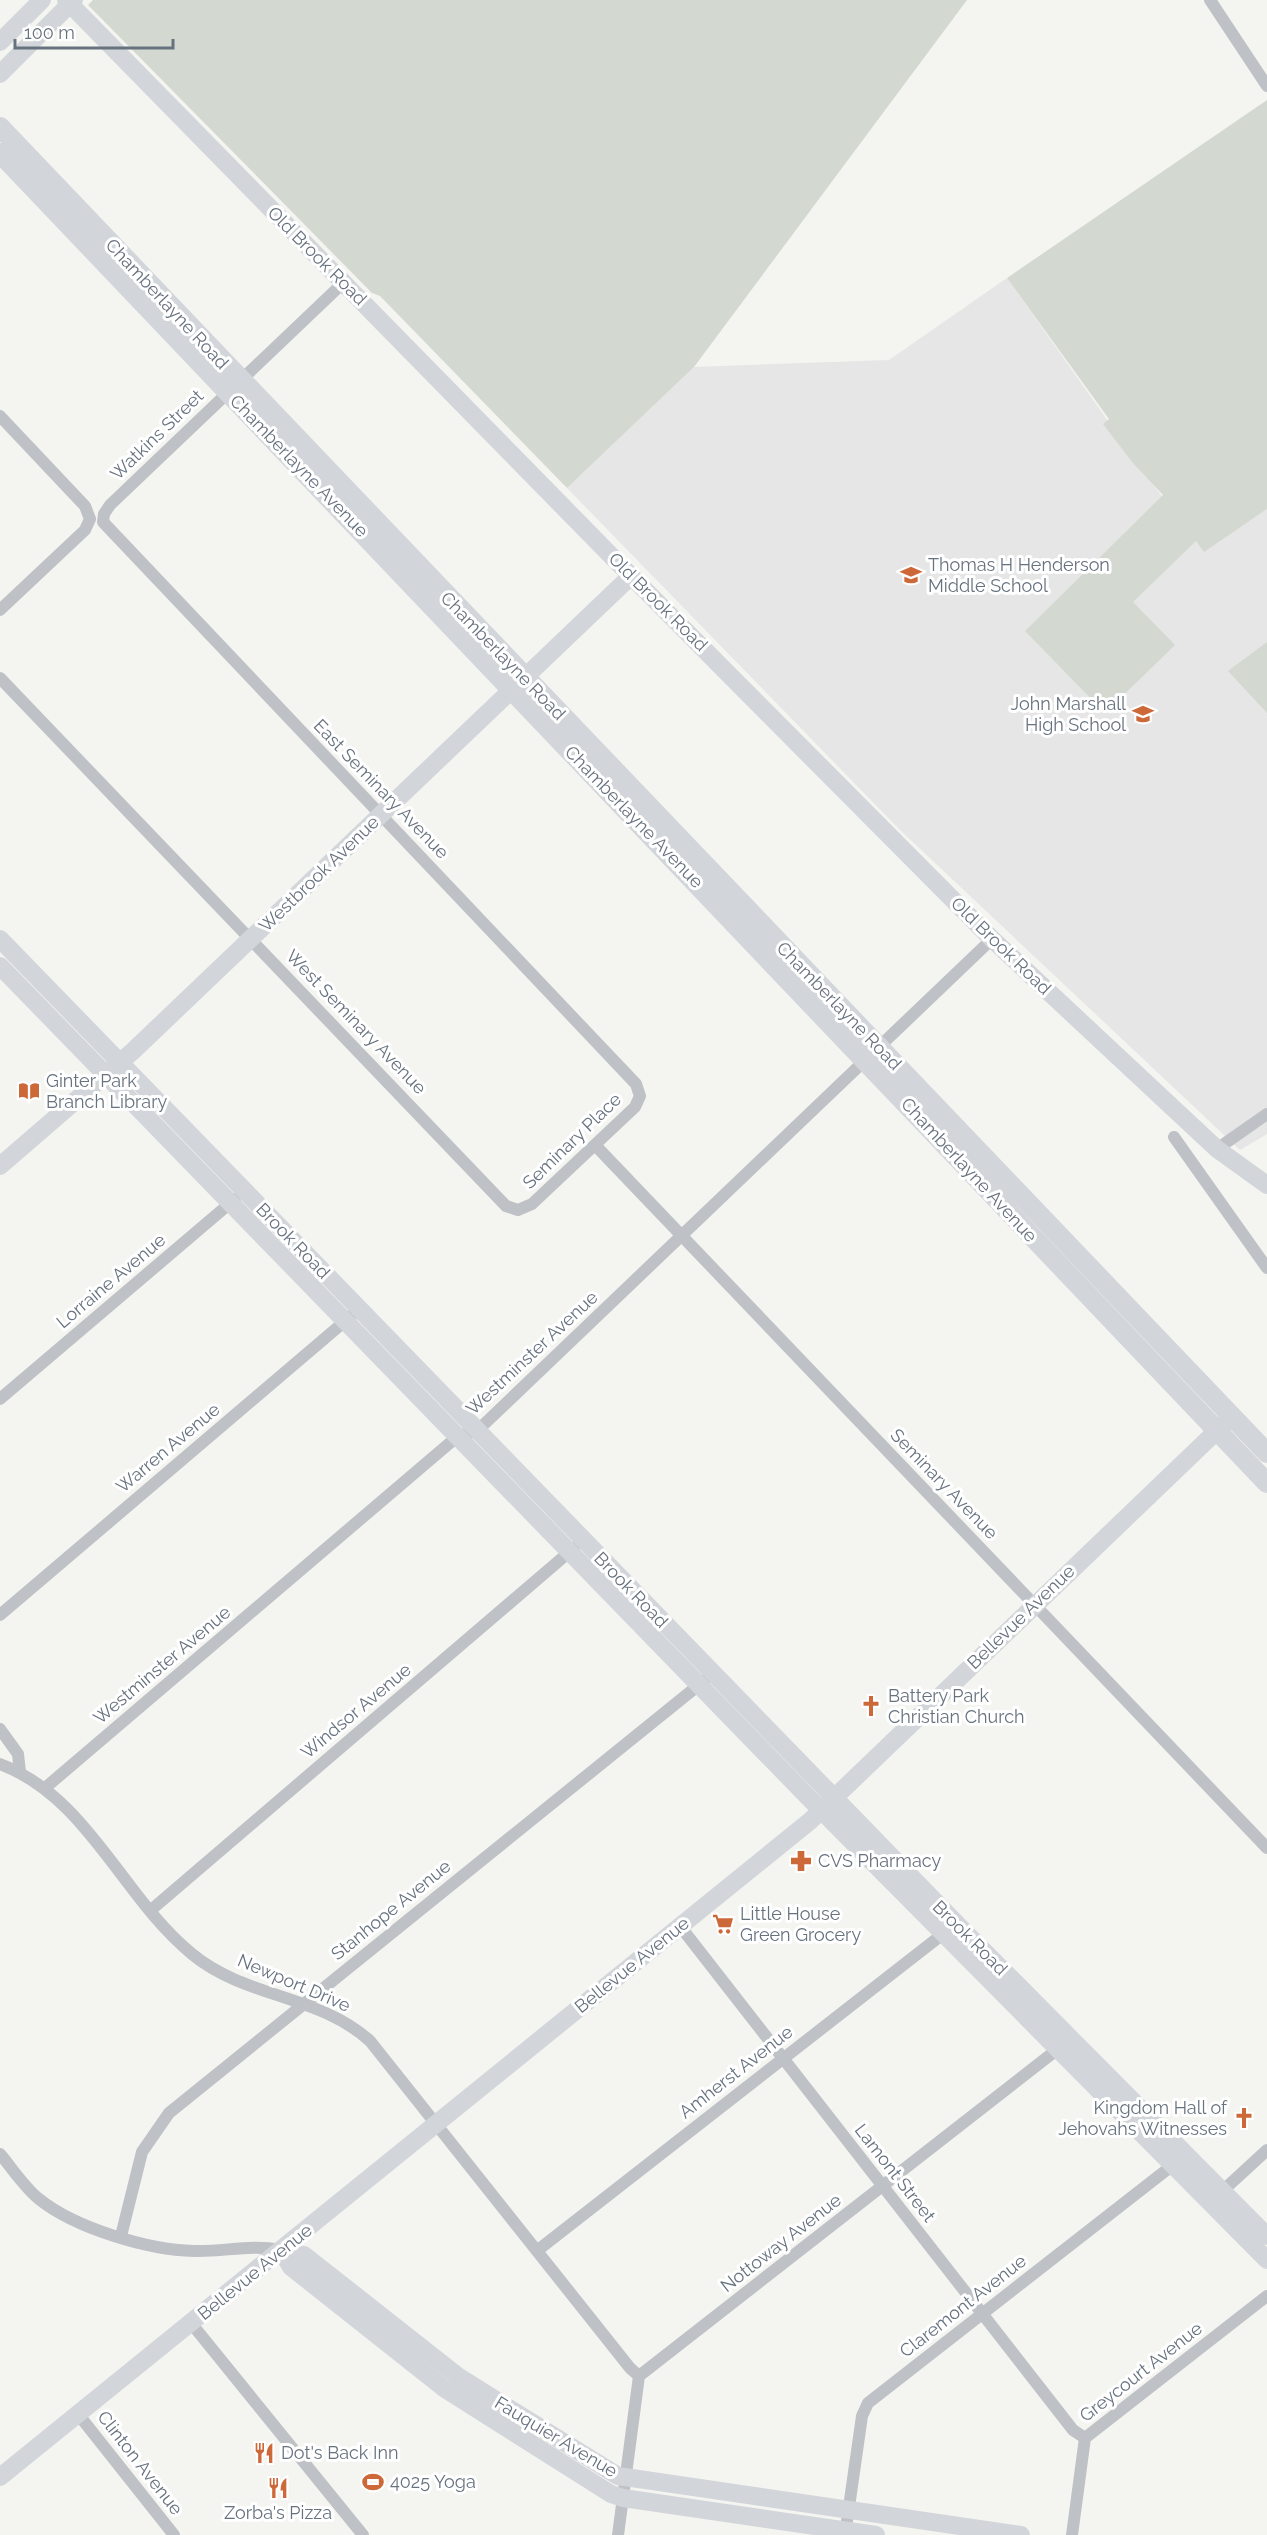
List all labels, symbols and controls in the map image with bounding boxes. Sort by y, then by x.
scale bar [15,12,172,50]
text: 100 m [24,22,75,43]
street label: Old Brook Road [264,202,371,309]
street label: Chamberlayne Road [102,234,233,373]
street label: Watkins Street [106,385,207,484]
street label: Chamberlayne Avenue [226,390,373,541]
street label: Old Brook Road [605,548,712,655]
place label: Thomas H Henderson Middle School [928,554,1110,596]
school or university icon: Thomas H Henderson Middle School [899,563,923,587]
street label: Chamberlayne Road [437,587,570,724]
place label: John Marshall High School [1011,693,1126,735]
school or university icon: John Marshall High School [1131,702,1155,726]
street label: East Seminary Avenue [310,715,453,863]
street label: Chamberlayne Avenue [561,741,708,892]
street label: Westbrook Avenue [254,811,383,936]
street label: Old Brook Road [947,893,1056,999]
street label: Chamberlayne Road [773,937,906,1074]
street label: West Seminary Avenue [282,945,431,1099]
place label: Ginter Park Branch Library [46,1070,167,1112]
library icon: Ginter Park Branch Library [17,1079,41,1103]
street label: Seminary Place [518,1088,626,1193]
street label: Chamberlayne Avenue [897,1093,1042,1246]
street label: Brook Road [252,1199,335,1283]
street label: Lorraine Avenue [52,1229,170,1332]
street label: Westminster Avenue [462,1286,602,1419]
street label: Warren Avenue [112,1398,224,1497]
street label: Seminary Avenue [886,1424,1003,1543]
street label: Brook Road [590,1548,673,1632]
street label: Bellevue Avenue [963,1560,1079,1673]
street label: Westminster Avenue [89,1601,235,1728]
street label: Windsor Avenue [296,1658,415,1763]
place label: Battery Park Christian Church [888,1685,1025,1727]
church icon: Battery Park Christian Church [859,1694,883,1718]
pharmacy icon: CVS Pharmacy [789,1849,813,1873]
place label: CVS Pharmacy [818,1850,941,1871]
street label: Stanhope Avenue [327,1855,455,1964]
street label: Brook Road [929,1896,1012,1979]
place label: Little House Green Grocery [740,1903,861,1945]
street label: Bellevue Avenue [570,1912,693,2017]
supermarket icon: Little House Green Grocery [711,1912,735,1936]
street label: Newport Drive [235,1949,354,2016]
street label: Amherst Avenue [675,2021,797,2122]
place label: Kingdom Hall of Jehovahs Witnesses [1058,2097,1228,2139]
church icon: Kingdom Hall of Jehovahs Witnesses [1232,2106,1256,2130]
street label: Lamont Street [851,2120,940,2226]
street label: Nottoway Avenue [716,2189,845,2296]
street label: Bellevue Avenue [193,2219,316,2324]
street label: Claremont Avenue [895,2249,1030,2361]
street label: Greycourt Avenue [1075,2317,1206,2426]
street label: Fauquier Avenue [491,2392,622,2482]
street label: Clinton Avenue [93,2407,188,2519]
restaurant icon: Dot's Back Inn [252,2441,276,2465]
place label: Dot's Back Inn [281,2442,398,2463]
sports icon: 4025 Yoga [361,2470,385,2494]
place label: 4025 Yoga [390,2471,476,2492]
restaurant icon: Zorba's Pizza [266,2476,290,2500]
place label: Zorba's Pizza [224,2502,332,2523]

